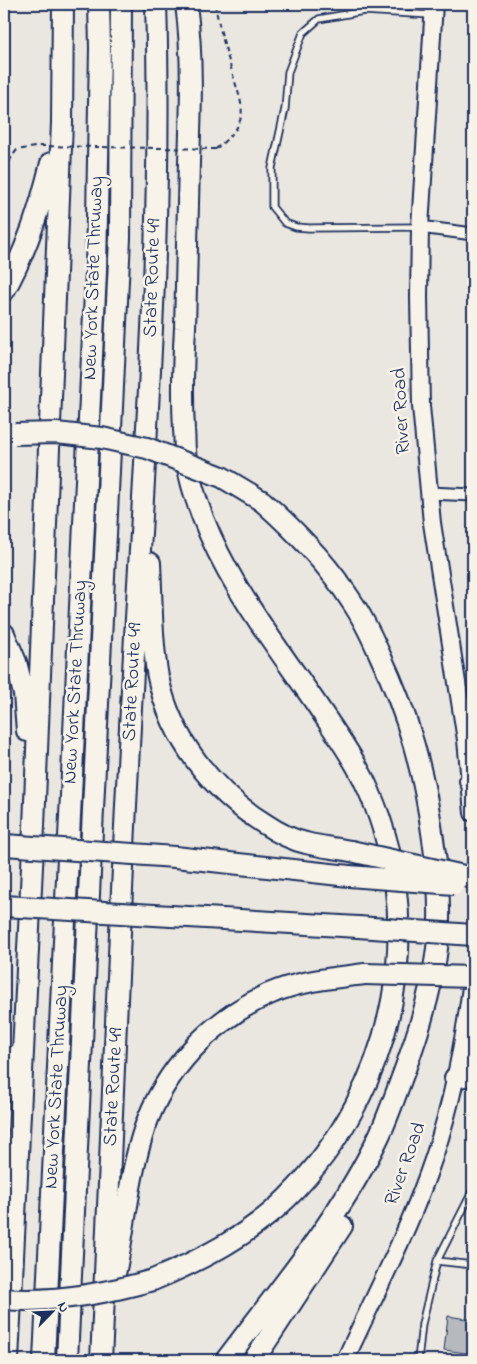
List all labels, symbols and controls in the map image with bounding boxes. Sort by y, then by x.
street label: New York State Thruway [76,175,112,381]
street label: State Route 49 [136,218,170,338]
street label: River Road [385,367,419,455]
street label: New York State Thruway [56,579,96,785]
street label: State Route 49 [115,622,151,742]
street label: New York State Thruway [37,984,77,1190]
street label: State Route 49 [96,1027,132,1147]
street label: River Road [378,1118,434,1210]
north arrow [28,1286,78,1336]
text: N [51,1299,74,1316]

